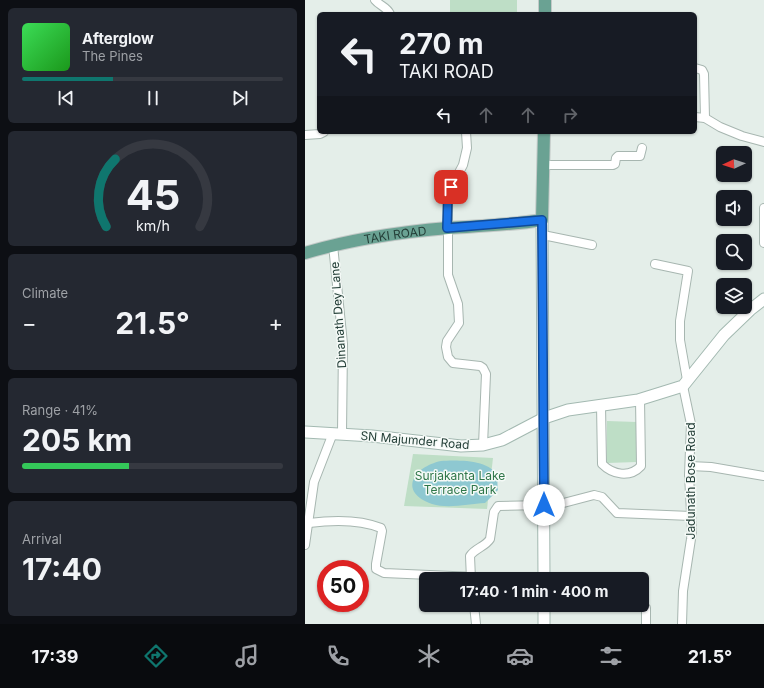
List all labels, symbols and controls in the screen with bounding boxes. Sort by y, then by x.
text: 270 m [399,27,484,61]
icon: left [333,28,385,80]
text: Afterglow [82,29,154,48]
text: The Pines [82,48,143,64]
text: TAKI ROAD [399,61,494,82]
icon: previous [55,87,77,109]
icon: pause [142,87,164,109]
icon: next [229,87,251,109]
icon: left [433,104,455,126]
icon: ahead [475,104,497,126]
icon: ahead [517,104,539,126]
icon: right [559,104,581,126]
north arrow [716,146,752,182]
map controls [716,146,752,314]
text: 45 [125,170,180,220]
pin [434,170,468,204]
icon: arrive [440,176,462,198]
button: sound [716,190,752,226]
text: km/h [136,216,169,233]
street label: TAKI ROAD [362,223,427,246]
button: search [716,234,752,270]
street label: Dinanath Dey Lane [327,261,349,369]
button: layers [716,278,752,314]
text: Climate [22,285,68,301]
text: 21.5° [115,305,190,341]
text: − [22,310,37,336]
text: + [268,310,283,336]
text: Range · 41% [22,402,98,418]
text: 205 km [22,422,132,458]
street label: Jadunath Bose Road [683,423,698,539]
street label: SN Majumder Road [360,428,470,452]
park label: Surjakanta Lake Terrace Park [415,468,505,497]
position arrow [523,484,565,526]
text: Arrival [22,531,62,547]
text: 17:40 [22,551,102,587]
speed limit sign: 50 [317,560,369,612]
text: 17:40 · 1 min · 400 m [460,582,608,601]
icon: directions [142,642,170,670]
icon: music [233,642,261,670]
icon: phone [324,642,352,670]
icon: climate [415,642,443,670]
icon: car [506,642,534,670]
icon: filters [597,642,625,670]
text: 17:39 [32,646,78,667]
text: 21.5° [688,646,732,667]

